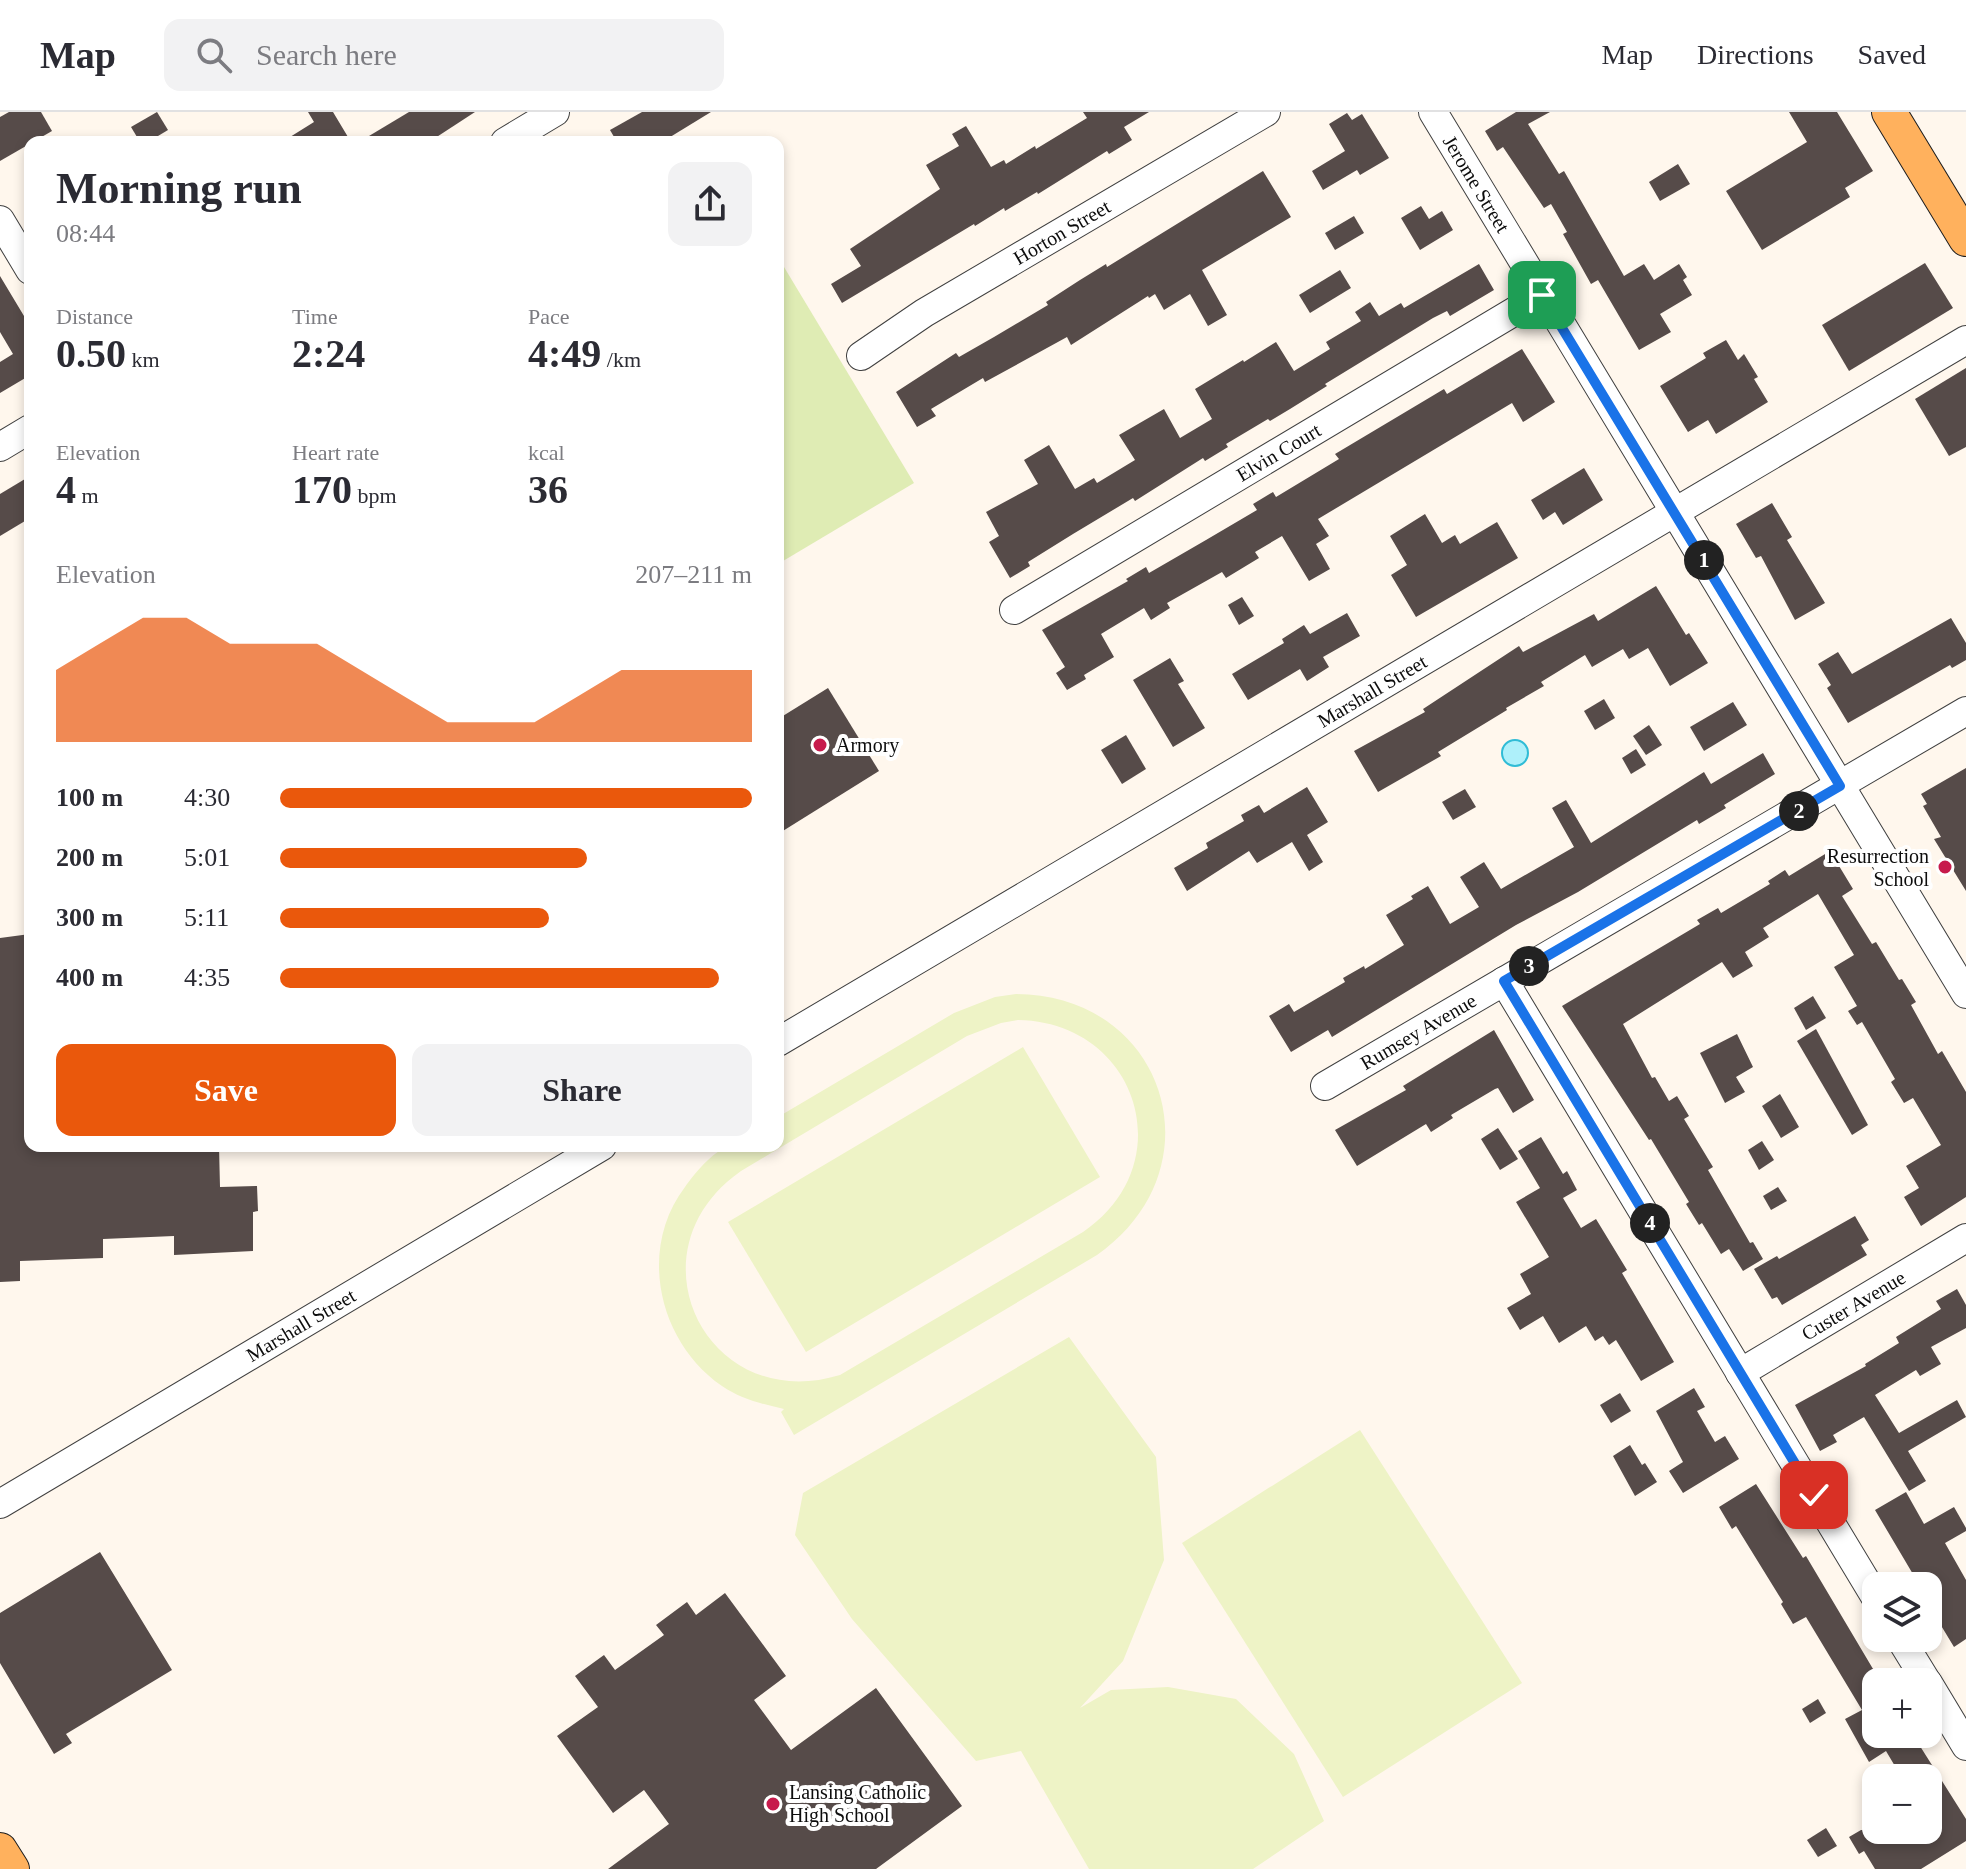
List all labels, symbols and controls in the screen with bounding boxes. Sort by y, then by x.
search box [164,19,724,91]
icon: search [192,33,236,77]
text: Map [40,34,116,76]
text: Search here [256,38,397,71]
text: Map [1602,39,1653,70]
text: Directions [1697,39,1814,70]
text: Saved [1858,39,1926,70]
street label: Jerome Street [1439,131,1514,237]
button: share [668,162,752,246]
text: Morning run [56,164,302,213]
street label: Horton Street [1009,195,1114,269]
text: 08:44 [56,219,115,248]
pin [1508,261,1576,329]
icon: arrive [1520,273,1564,317]
text: Distance [56,304,133,329]
text: Time [292,304,338,329]
text: Pace [528,304,570,329]
text: 0.50 [56,331,126,376]
text: 2:24 [292,331,365,376]
text: 4:49 [528,331,601,376]
text: km [126,347,160,372]
text: /km [601,347,641,372]
street label: Elvin Court [1233,418,1325,486]
text: Elevation [56,440,140,465]
text: Heart rate [292,440,379,465]
text: kcal [528,440,565,465]
text: 4 [56,467,76,512]
text: 170 [292,467,352,512]
text: 36 [528,467,568,512]
text: m [76,483,99,508]
text: bpm [352,483,397,508]
pin: 1 [1684,540,1724,580]
text: 1 [1699,547,1710,572]
text: Elevation [56,560,156,589]
text: 207–211 m [635,560,752,589]
street label: Marshall Street [1314,650,1431,732]
place label: Armory [836,734,899,757]
marker: Armory [811,736,829,754]
text: 100 m [56,783,123,812]
text: 4:30 [184,783,230,812]
pin: 2 [1779,791,1819,831]
text: 2 [1794,798,1805,823]
text: 200 m [56,843,123,872]
text: 5:01 [184,843,230,872]
place label: Resurrection School [1827,845,1929,890]
marker: Resurrection School [1936,858,1954,876]
text: 300 m [56,903,123,932]
text: 5:11 [184,903,229,932]
pin: 3 [1509,946,1549,986]
text: 3 [1524,953,1535,978]
text: 400 m [56,963,123,992]
text: 4:35 [184,963,230,992]
street label: Rumsey Avenue [1356,989,1480,1074]
button: Save [56,1044,396,1136]
button: Share [412,1044,752,1136]
pin: 4 [1630,1203,1670,1243]
text: 4 [1645,1210,1656,1235]
street label: Custer Avenue [1797,1266,1909,1345]
street label: Marshall Street [242,1284,360,1366]
pin [1780,1461,1848,1529]
icon: check [1792,1473,1836,1517]
map controls [1862,1572,1942,1844]
button: layers [1862,1572,1942,1652]
button: + [1862,1668,1942,1748]
button: − [1862,1764,1942,1844]
place label: Lansing Catholic High School [789,1781,926,1827]
marker: Lansing Catholic High School [764,1795,782,1813]

